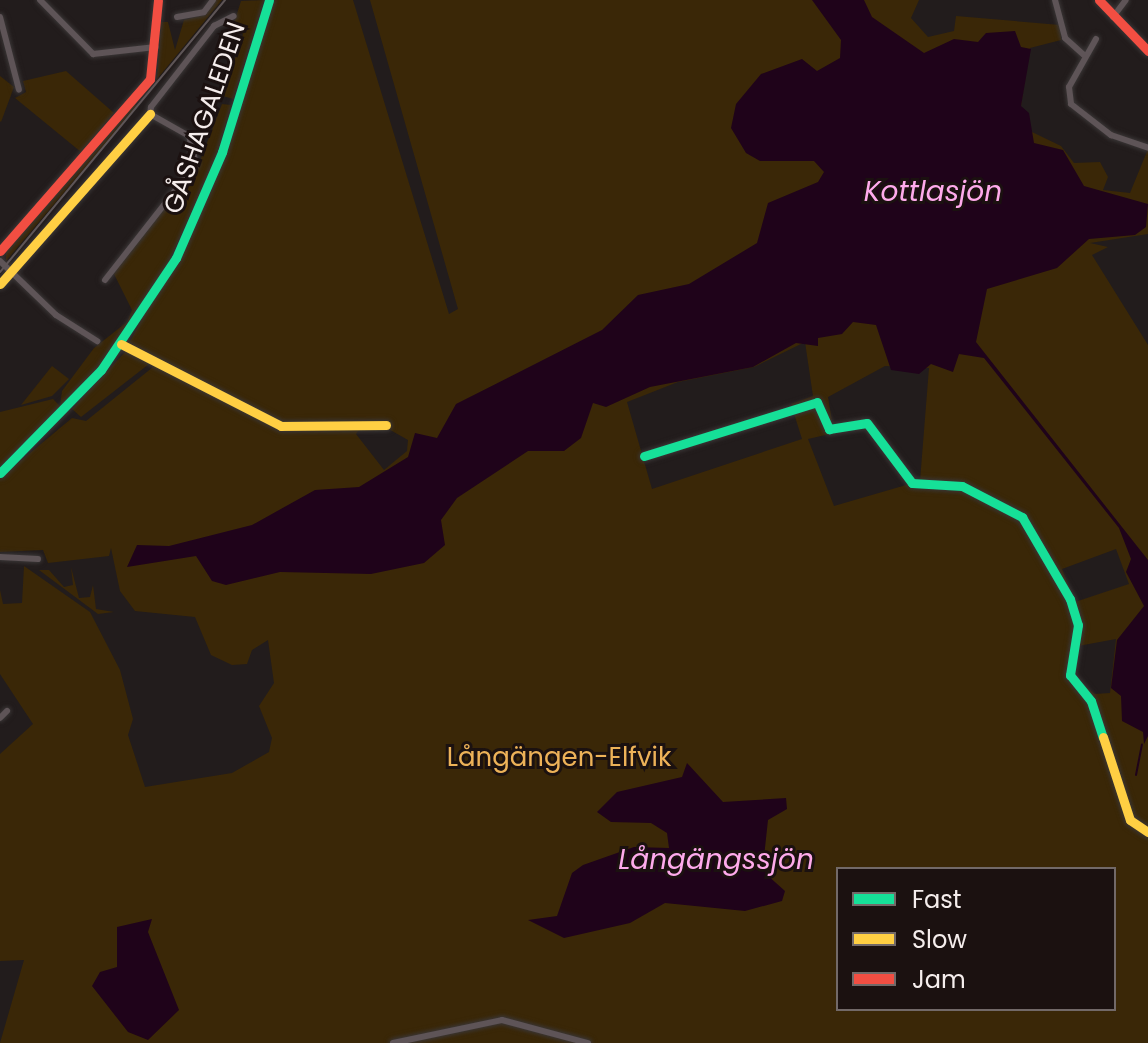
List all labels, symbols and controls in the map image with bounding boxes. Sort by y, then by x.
street label: GÅSHAGALEDEN [158,18,252,218]
water label: Kottlasjön [864,175,1002,209]
park label: Långängen-Elfvik [447,742,671,774]
water label: Långängssjön [618,843,814,877]
legend [836,867,1116,1011]
text: Fast [912,883,962,916]
text: Slow [912,923,967,956]
text: Jam [912,963,966,996]

